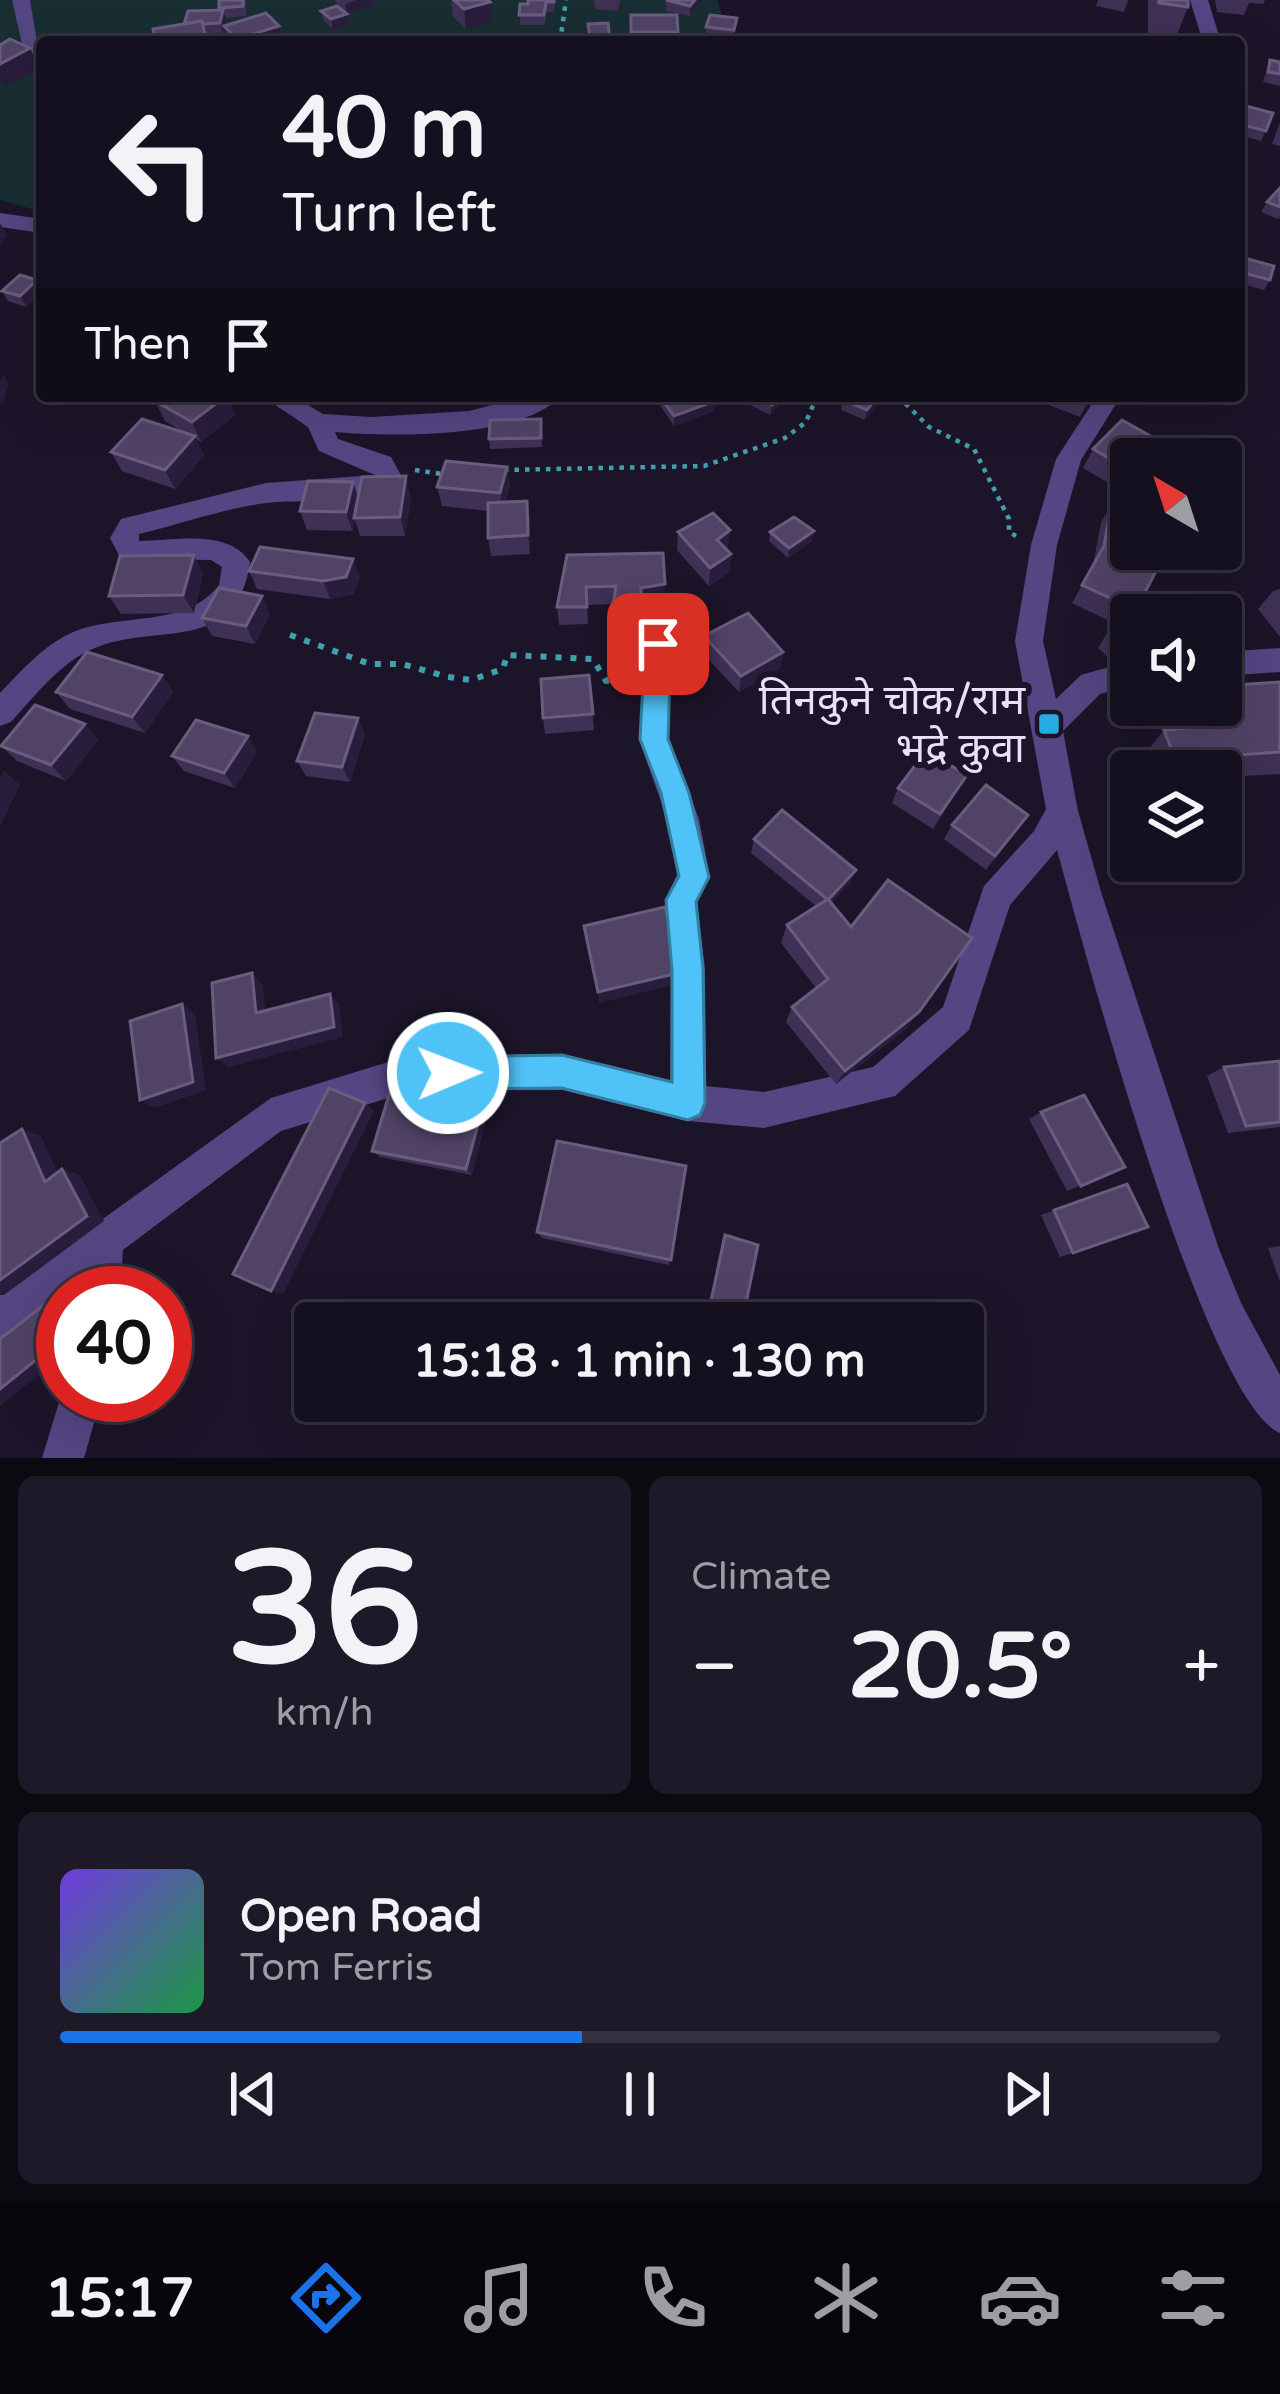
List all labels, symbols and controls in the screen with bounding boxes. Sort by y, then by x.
text: 40 m [282,79,486,180]
icon: left [84,84,240,240]
text: Turn left [282,181,497,246]
icon: arrive [215,312,281,378]
text: Then [84,318,191,372]
north arrow [1110,438,1242,570]
map controls [1110,438,1242,882]
pin [607,593,709,695]
button: sound [1110,594,1242,726]
icon: arrive [625,611,691,677]
place label: तिनकुने चोक/राम भद्रे कुवा [759,675,1026,774]
marker: तिनकुने चोक/राम भद्रे कुवा [1036,711,1062,737]
button: layers [1110,750,1242,882]
position arrow [385,1010,511,1136]
speed limit sign: 40 [36,1266,192,1422]
text: 15:18 · 1 min · 130 m [413,1335,865,1389]
text: 36 [227,1517,422,1705]
text: Climate [691,1553,831,1600]
text: 20.5° [848,1613,1073,1722]
text: − [691,1627,738,1707]
text: + [1183,1627,1220,1707]
text: km/h [275,1689,374,1736]
text: Open Road [240,1890,482,1944]
text: Tom Ferris [240,1944,433,1991]
icon: previous [220,2061,286,2127]
icon: pause [607,2061,673,2127]
icon: next [994,2061,1060,2127]
icon: directions [284,2256,368,2340]
icon: music [457,2256,541,2340]
icon: phone [631,2256,715,2340]
icon: climate [804,2256,888,2340]
icon: car [978,2256,1062,2340]
icon: filters [1151,2256,1235,2340]
text: 15:17 [45,2266,194,2331]

